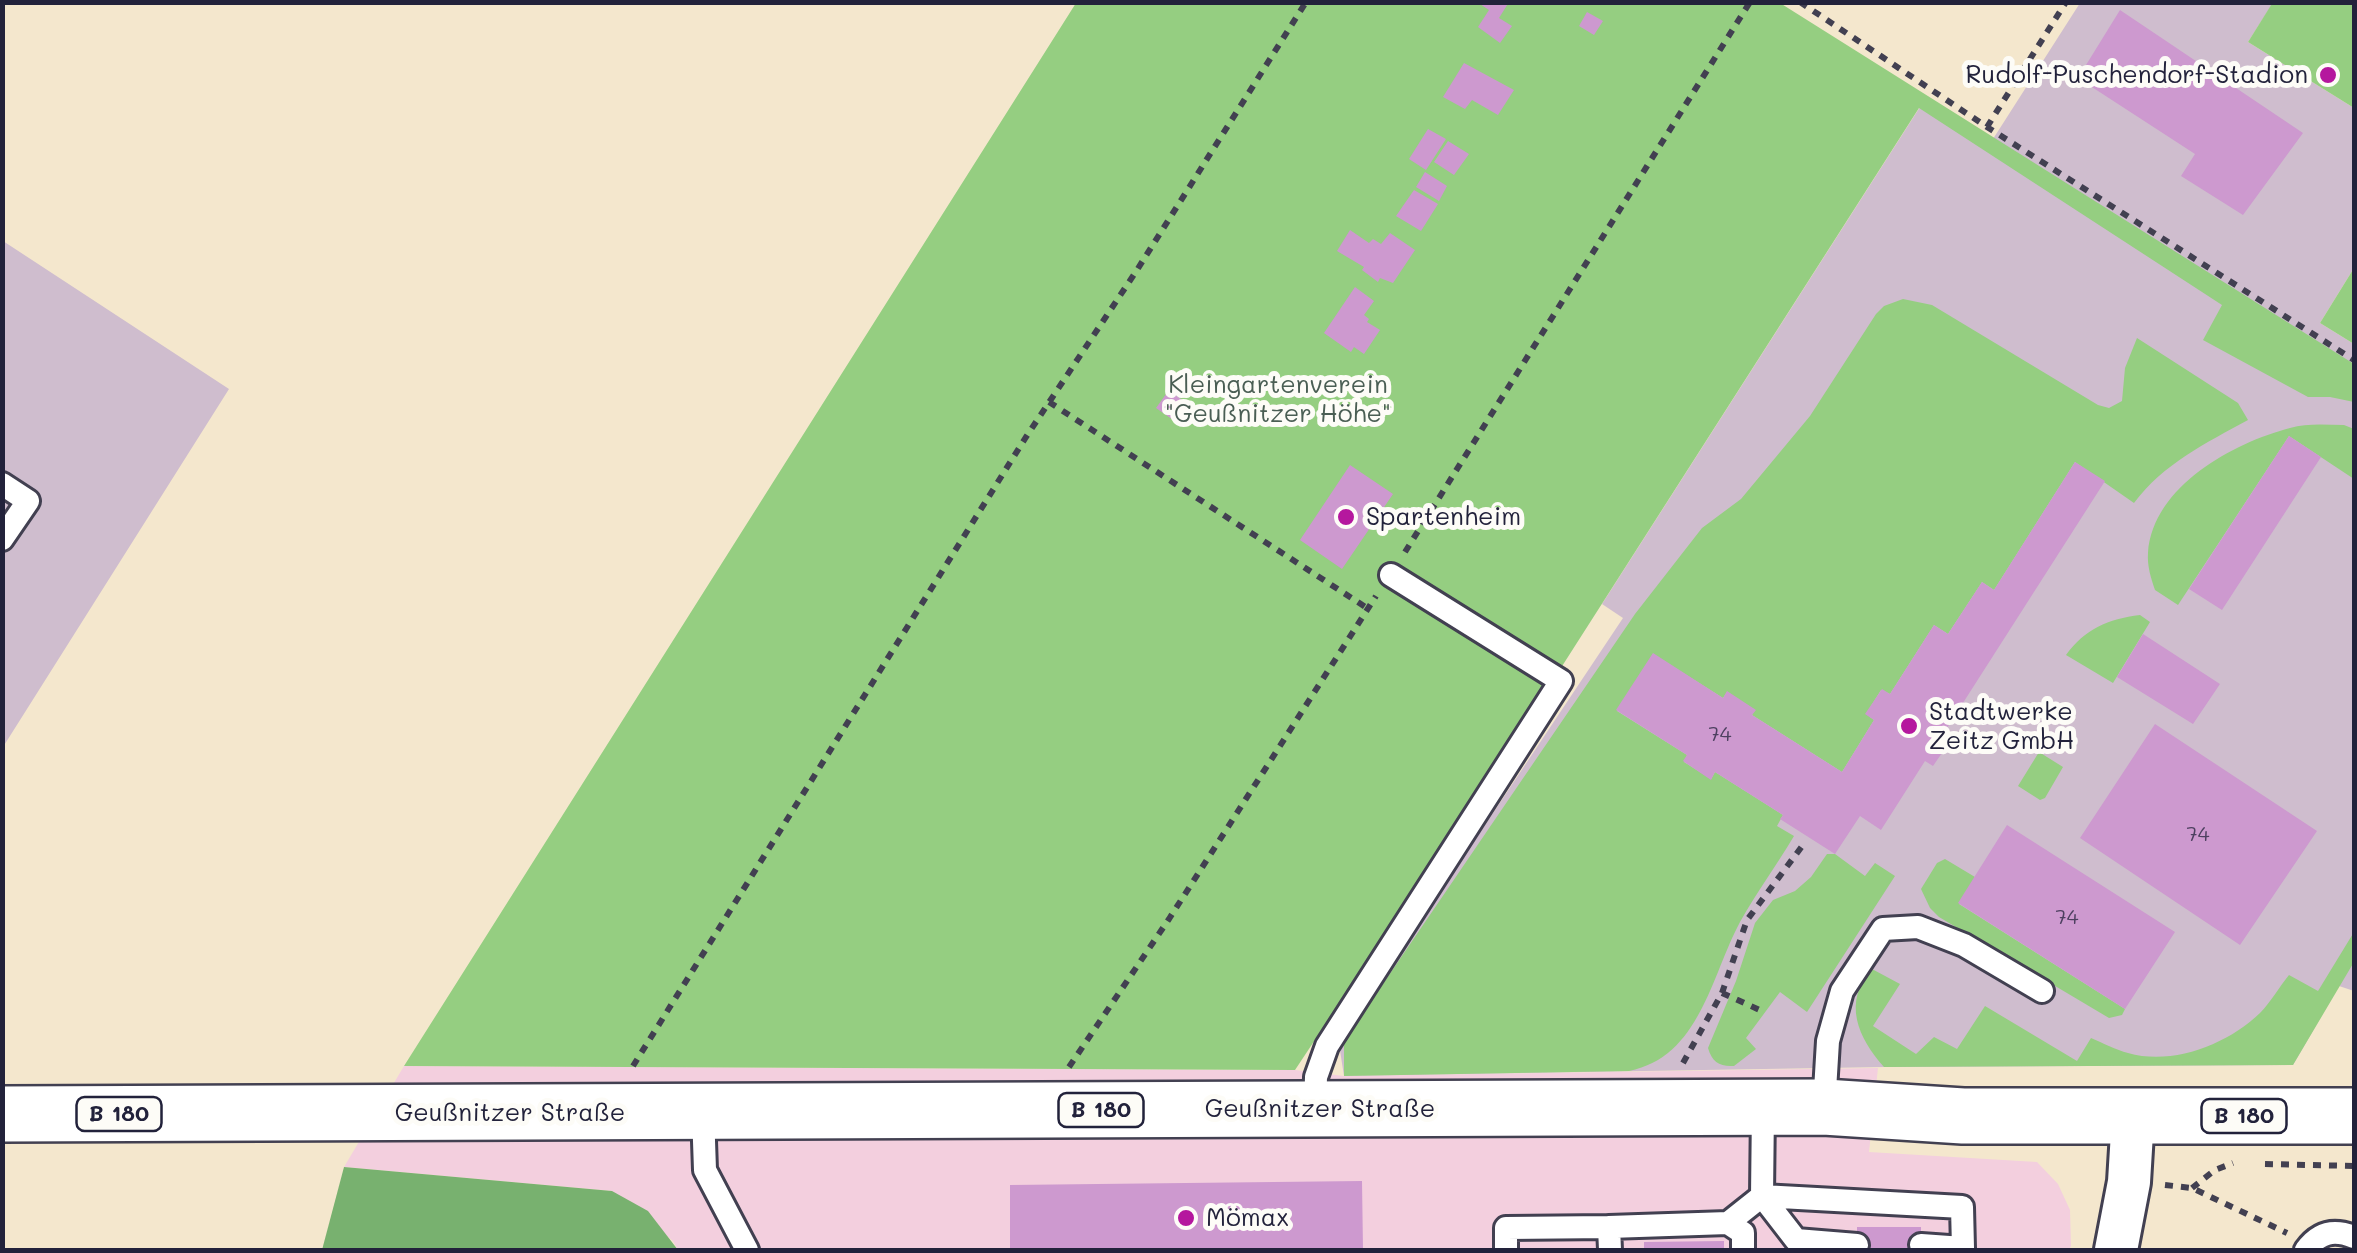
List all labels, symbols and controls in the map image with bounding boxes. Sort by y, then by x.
place label: Rudolf-Puschendorf-Stadion [1966,60,2308,90]
marker: Rudolf-Puschendorf-Stadion [2317,64,2339,86]
park label: Kleingartenverein "Geußnitzer Höhe" [1165,370,1391,429]
place label: Spartenheim [1366,502,1521,532]
marker: Spartenheim [1335,506,1357,528]
place label: Stadtwerke Zeitz GmbH [1929,697,2074,756]
marker: Stadtwerke Zeitz GmbH [1898,715,1920,737]
house number: 74 [1709,723,1731,747]
house number: 74 [2187,823,2209,847]
house number: 74 [2056,906,2078,930]
road number: B 180 [1058,1093,1144,1127]
street label: Geußnitzer Straße [1205,1094,1435,1124]
road number: B 180 [76,1097,162,1131]
street label: Geußnitzer Straße [395,1098,625,1128]
road number: B 180 [2202,1099,2286,1133]
place label: Mömax [1206,1203,1289,1233]
marker: Mömax [1175,1207,1197,1229]

